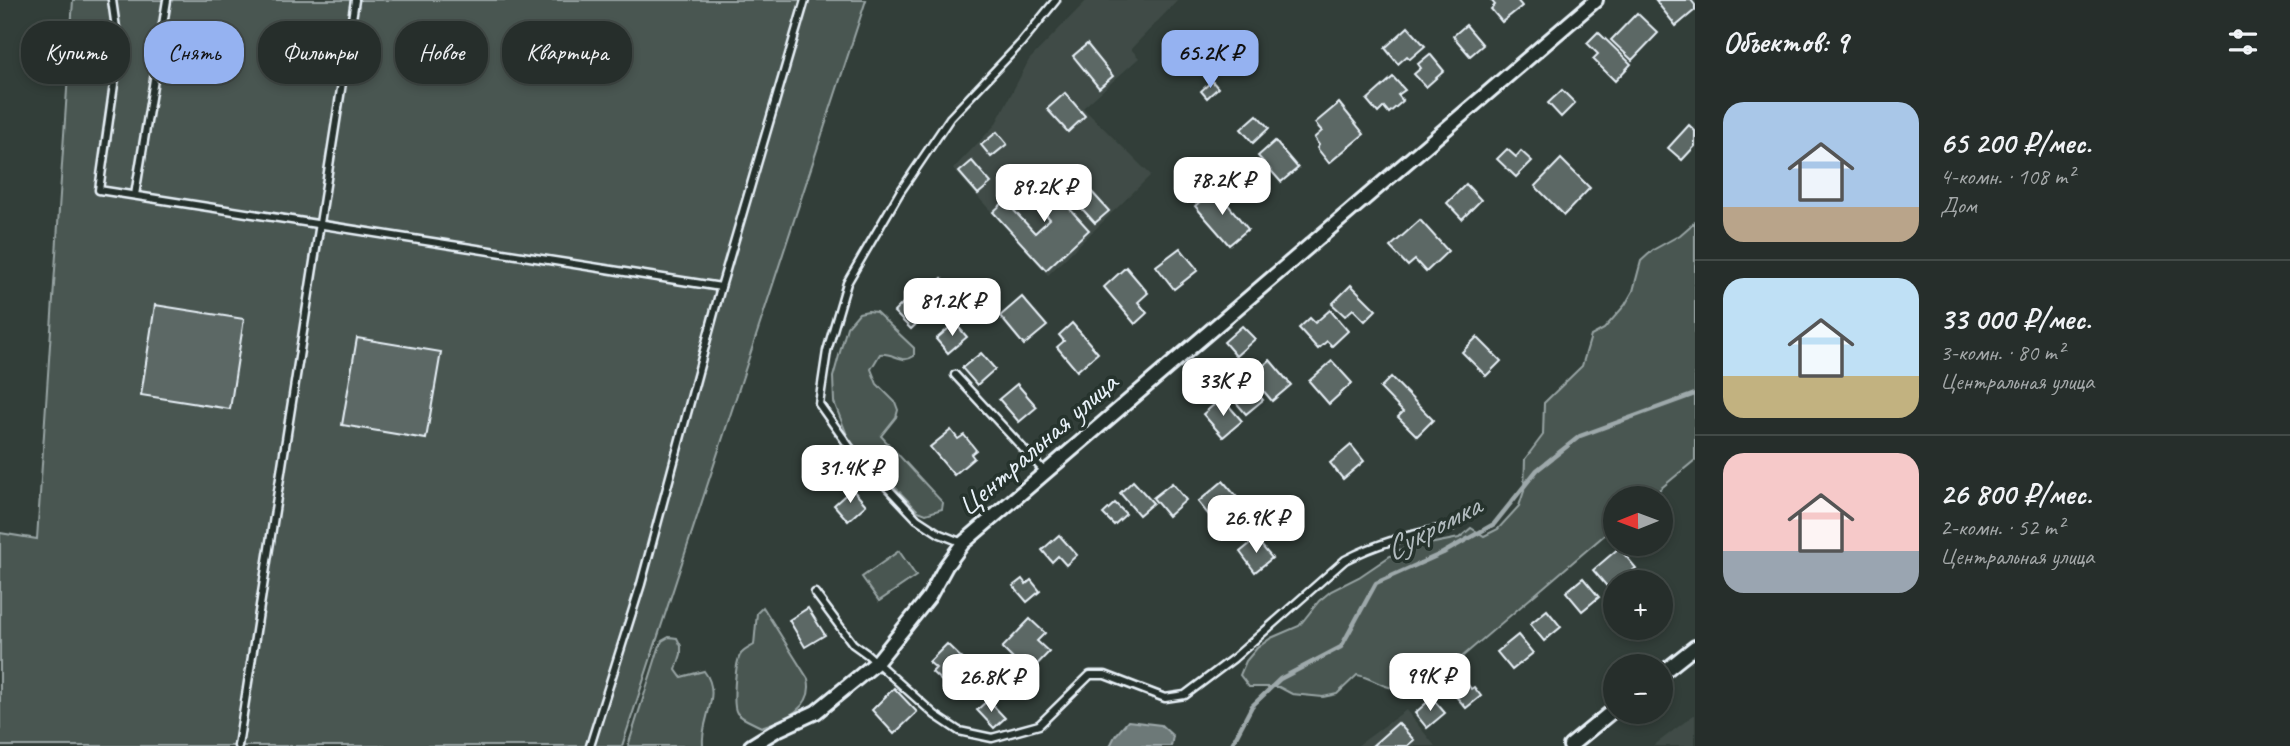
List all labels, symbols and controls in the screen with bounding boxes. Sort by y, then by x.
chip: Купить [21,21,130,84]
chip: Снять [144,21,244,84]
chip: Фильтры [258,21,381,84]
chip: Новое [395,21,488,84]
chip: Квартира [502,21,632,84]
text: Объектов: 9 [1723,23,1848,61]
icon: filters [2224,23,2262,61]
pin: 65.2K ₽ [1145,31,1275,90]
text: 65.2K ₽ [1178,38,1242,67]
text: 65 200 ₽/мес. [1940,124,2091,162]
icon: home [1779,130,1863,214]
pin: 78.2K ₽ [1157,158,1287,217]
text: 4-комн. · 108 m² [1940,162,2074,191]
pin: 89.2K ₽ [979,164,1109,224]
text: 78.2K ₽ [1190,165,1254,194]
text: 89.2K ₽ [1012,172,1076,201]
text: Дом [1940,191,1977,220]
pin: 81.2K ₽ [887,278,1017,338]
text: 81.2K ₽ [920,286,984,315]
text: 33 000 ₽/мес. [1940,300,2091,338]
icon: home [1779,306,1863,390]
text: 3-комн. · 80 m² [1940,338,2064,367]
pin: 33K ₽ [1174,358,1272,418]
street label: Центральная улица [949,363,1127,524]
text: 33K ₽ [1198,366,1248,395]
text: Центральная улица [1940,367,2094,396]
pin: 31.4K ₽ [785,446,915,505]
text: 31.4K ₽ [818,453,882,482]
text: 26 800 ₽/мес. [1940,475,2092,513]
icon: home [1779,481,1863,565]
water label: Сукромка [1377,483,1491,570]
north arrow [1603,486,1673,556]
map controls [1603,486,1673,724]
pin: 26.9K ₽ [1191,496,1321,555]
text: 26.9K ₽ [1224,503,1288,532]
text: 2-комн. · 52 m² [1940,513,2064,542]
text: Центральная улица [1940,542,2094,571]
button: + [1603,570,1673,640]
pin: 26.8K ₽ [926,654,1056,714]
pin: 99K ₽ [1381,654,1479,713]
button: − [1603,654,1673,724]
text: 99K ₽ [1405,661,1455,690]
text: 26.8K ₽ [958,662,1024,691]

